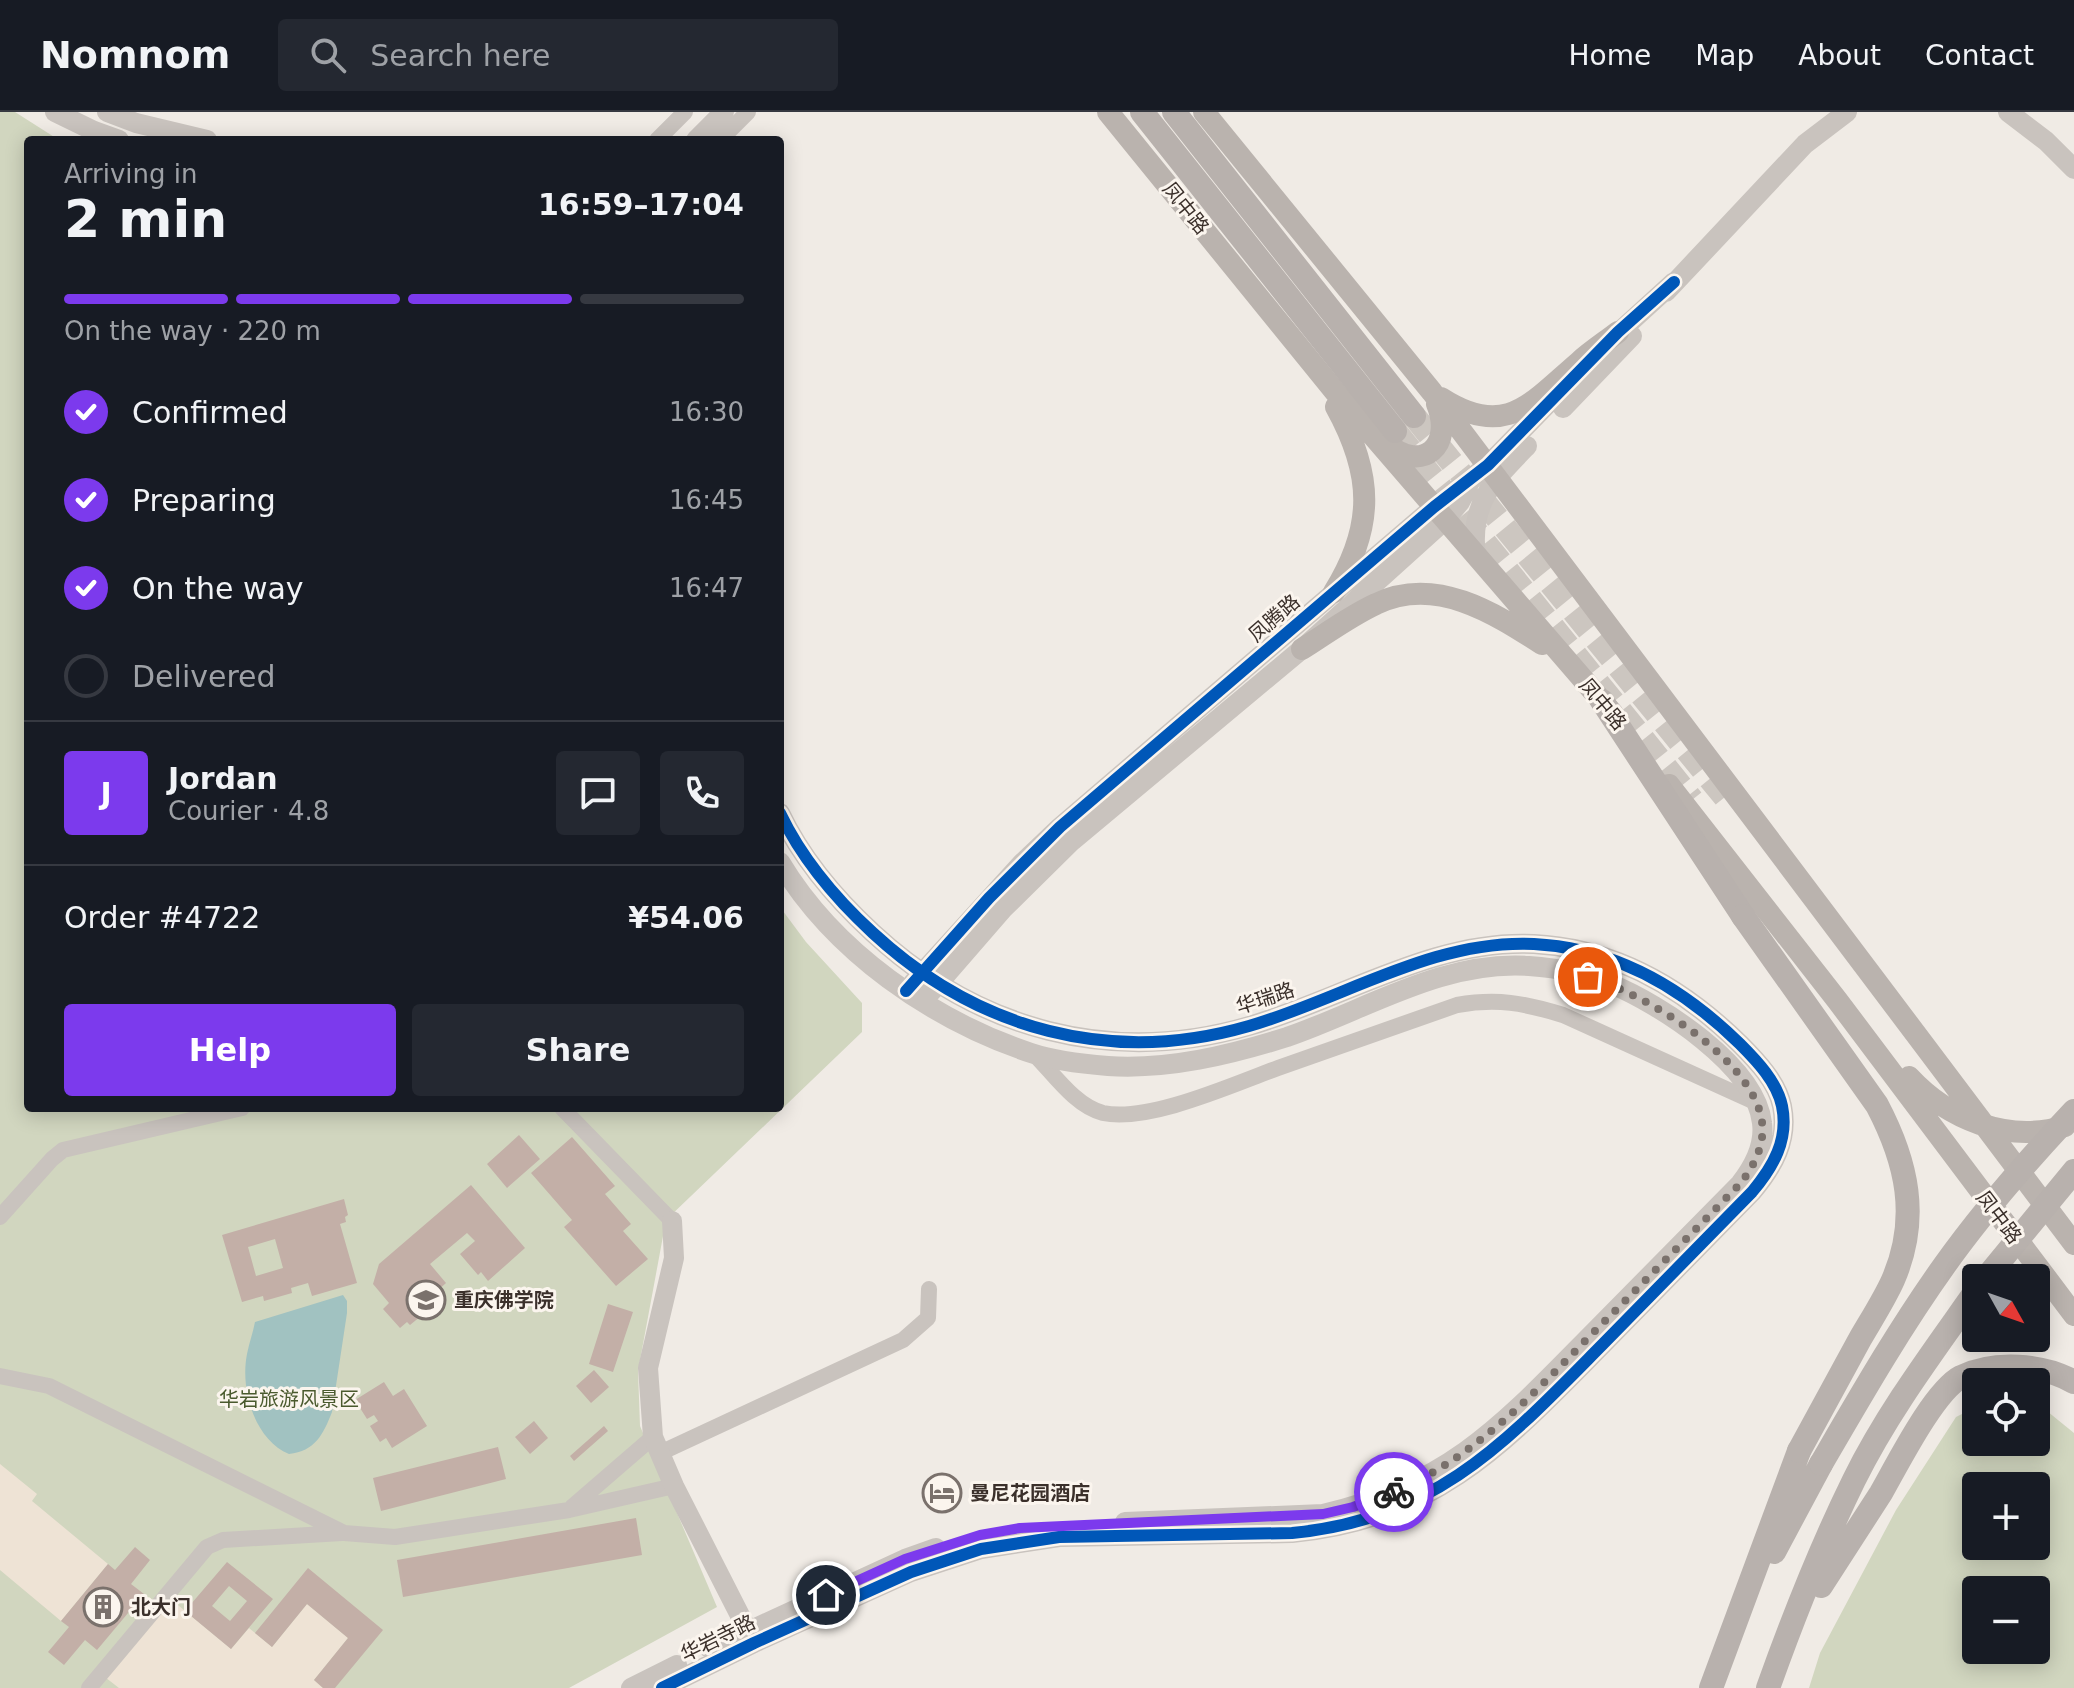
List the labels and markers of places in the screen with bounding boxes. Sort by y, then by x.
pin [1554,943,1622,1011]
school or university icon: 重庆佛学院 [405,1279,447,1321]
place label: 重庆佛学院 [454,1288,554,1312]
hotel icon: 曼尼花园酒店 [921,1472,963,1514]
place label: 曼尼花园酒店 [970,1481,1090,1505]
pin [792,1561,860,1629]
building icon: 北大门 [82,1586,124,1628]
place label: 北大门 [131,1595,191,1619]

